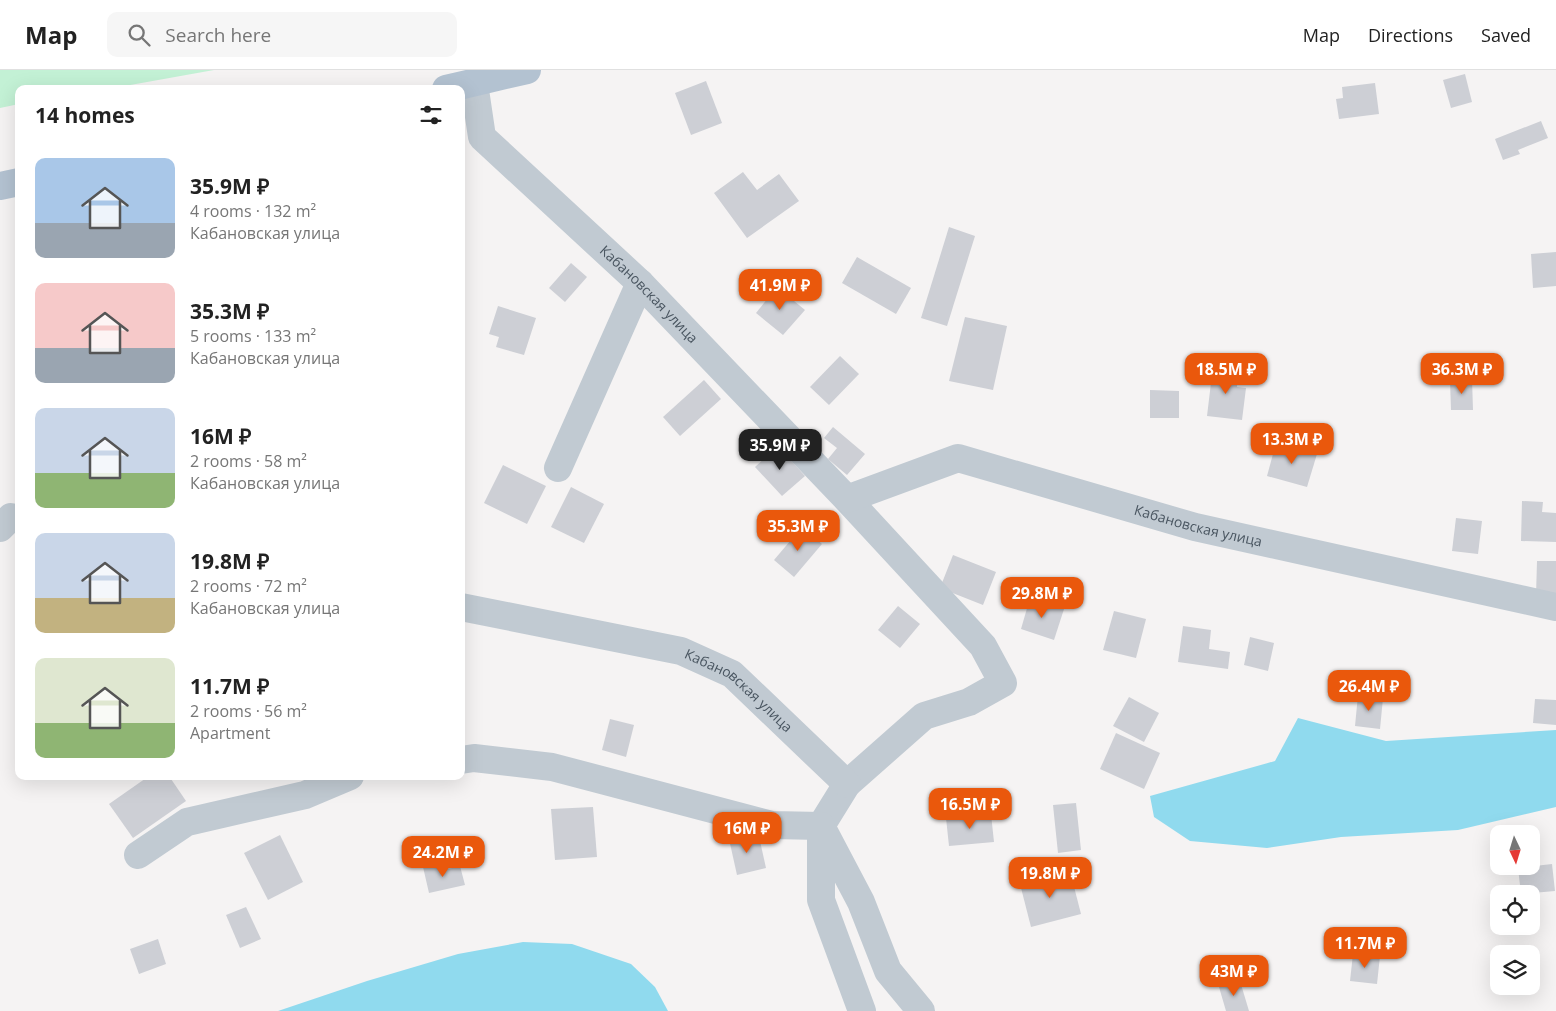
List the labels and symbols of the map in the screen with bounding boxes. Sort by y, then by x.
street label: Кабановская улица [596,241,703,347]
pin: 41.9M ₽ [734,268,826,311]
pin: 18.5M ₽ [1180,352,1272,395]
pin: 36.3M ₽ [1416,352,1508,395]
pin: 13.3M ₽ [1246,422,1338,465]
pin: 35.9M ₽ [734,428,826,471]
street label: Кабановская улица [1132,500,1264,551]
pin: 35.3M ₽ [752,510,844,552]
pin: 29.8M ₽ [996,576,1088,619]
street label: Кабановская улица [682,644,797,736]
pin: 26.4M ₽ [1323,670,1415,712]
pin: 16.5M ₽ [924,788,1016,830]
pin: 16M ₽ [712,812,782,854]
north arrow [1490,825,1540,875]
pin: 24.2M ₽ [397,836,489,878]
pin: 19.8M ₽ [1004,856,1096,899]
pin: 11.7M ₽ [1319,926,1411,969]
pin: 43M ₽ [1199,954,1269,997]

